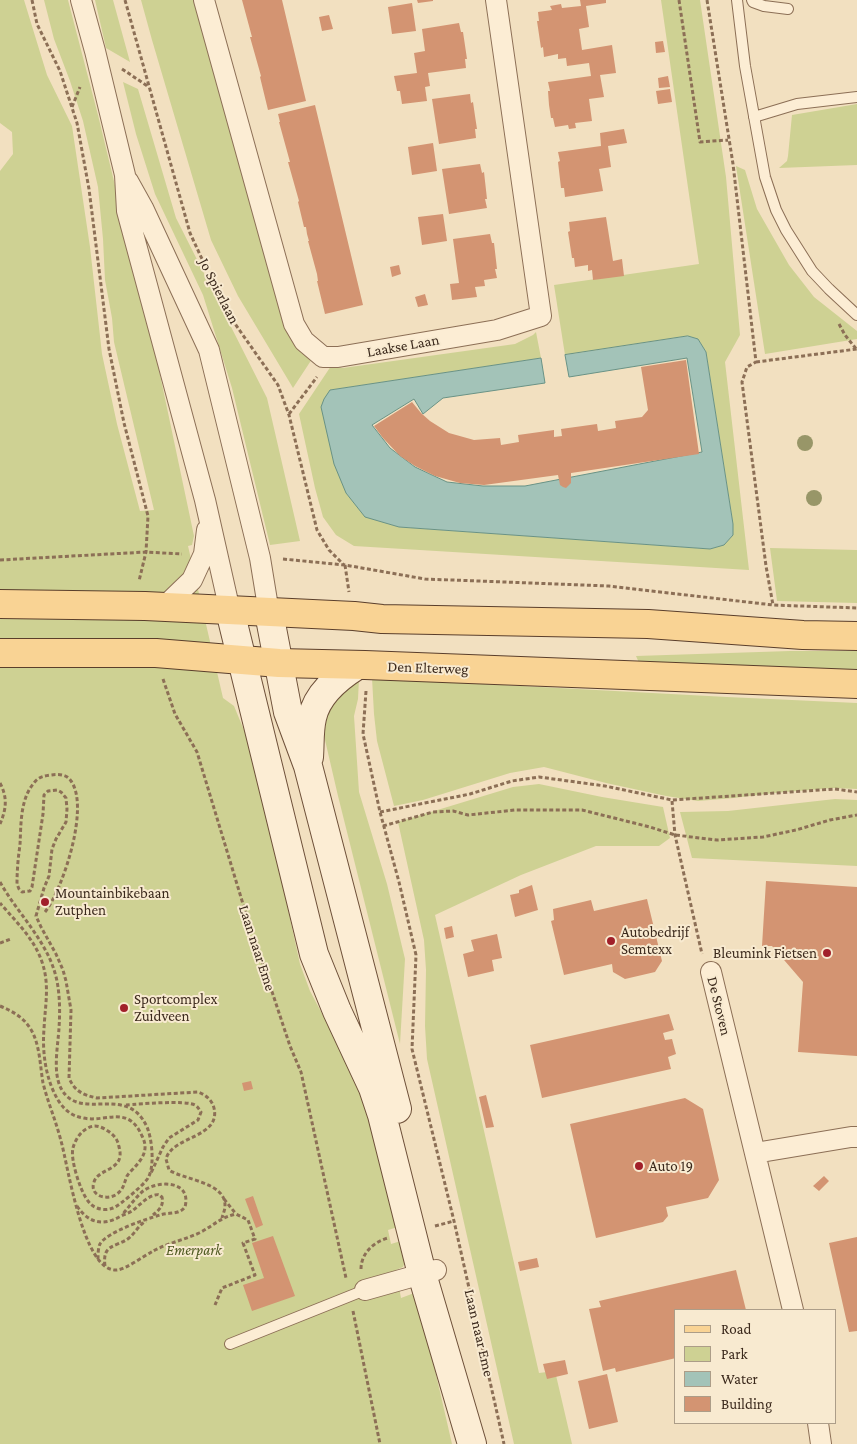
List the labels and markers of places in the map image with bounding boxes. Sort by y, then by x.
place label: Mountainbikebaan Zutphen [55,884,170,919]
marker: Mountainbikebaan Zutphen [39,896,51,908]
place label: Autobedrijf Semtexx [621,923,689,958]
marker: Autobedrijf Semtexx [605,935,617,947]
place label: Bleumink Fietsen [713,944,817,962]
marker: Bleumink Fietsen [821,947,833,959]
place label: Sportcomplex Zuidveen [134,990,217,1025]
marker: Sportcomplex Zuidveen [118,1002,130,1014]
place label: Auto 19 [649,1157,693,1175]
marker: Auto 19 [633,1160,645,1172]

